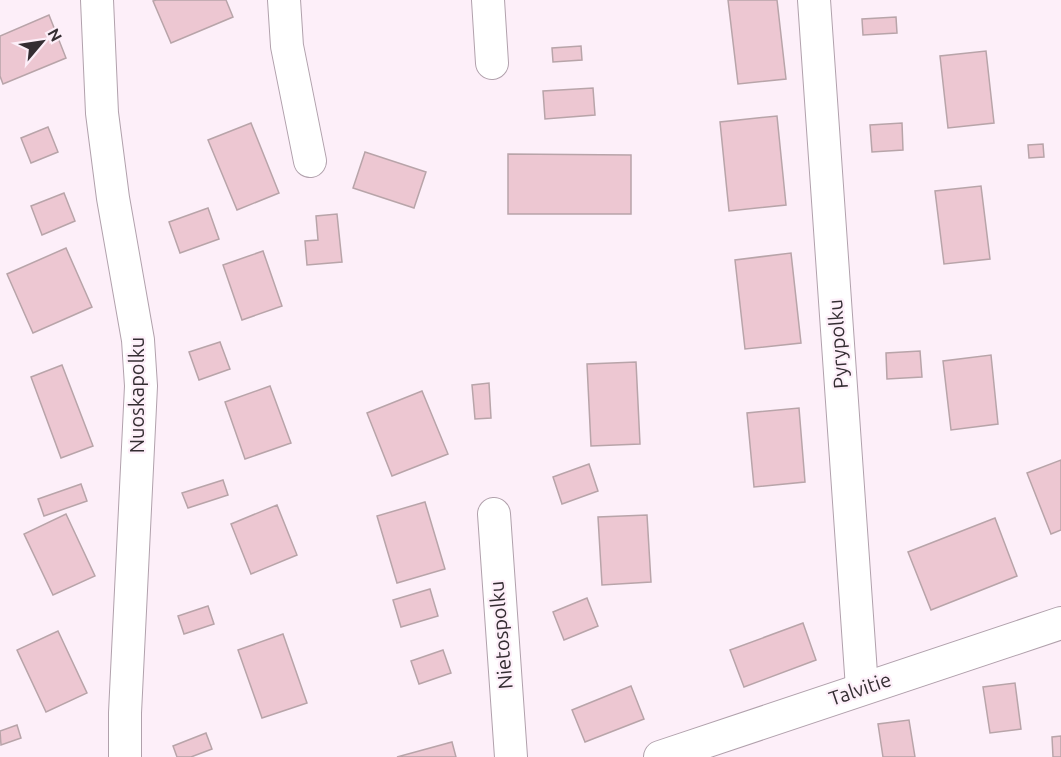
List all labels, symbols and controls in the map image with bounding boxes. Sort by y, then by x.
north arrow [12,12,72,72]
text: N [44,25,66,44]
street label: Pyrypolku [823,299,852,390]
street label: Nuoskapolku [125,337,148,453]
street label: Nietospolku [484,580,517,690]
street label: Talvitie [826,667,894,710]

